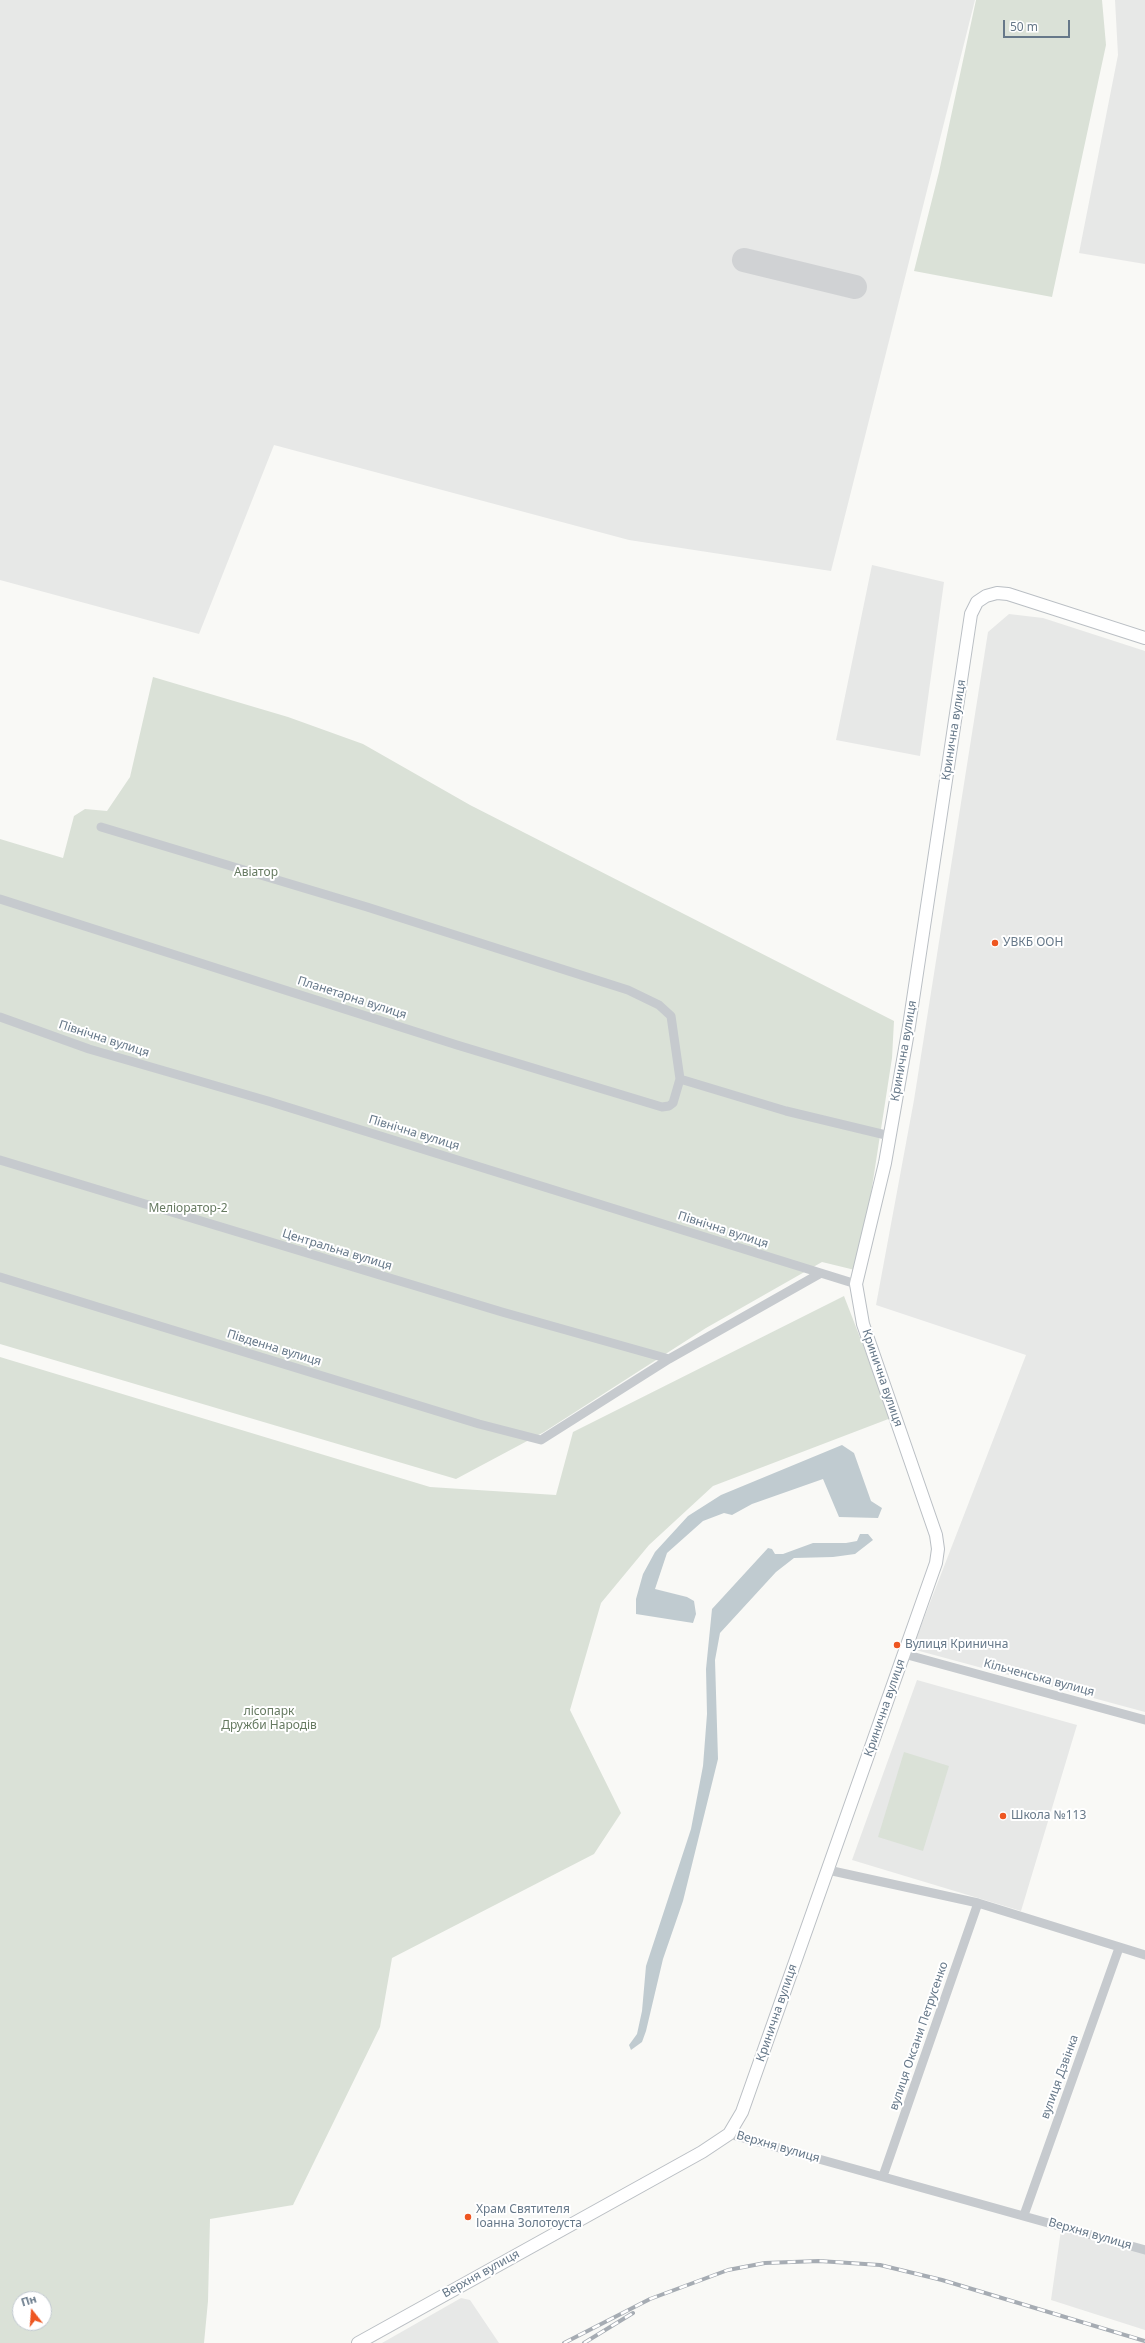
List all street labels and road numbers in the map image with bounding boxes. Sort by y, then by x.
street label: Кринична вулиця [939,678,969,782]
street label: Планетарна вулиця [296,974,408,1022]
street label: Кринична вулиця [888,999,920,1103]
street label: Північна вулиця [57,1018,151,1060]
street label: Північна вулиця [367,1112,461,1154]
street label: Північна вулиця [676,1209,770,1251]
street label: Центральна вулиця [280,1226,394,1274]
street label: Південна вулиця [225,1327,323,1369]
street label: Кринична вулиця [859,1327,905,1429]
street label: Кільченська вулиця [982,1656,1096,1700]
street label: Кринична вулиця [862,1657,908,1759]
street label: вулиця Оксани Петрусенко [887,1960,951,2112]
street label: Кринична вулиця [754,1962,800,2064]
street label: вулиця Дзвінка [1038,2033,1082,2121]
street label: Верхня вулиця [735,2128,821,2166]
street label: Верхня вулиця [1047,2215,1133,2253]
street label: Верхня вулиця [440,2247,522,2301]

